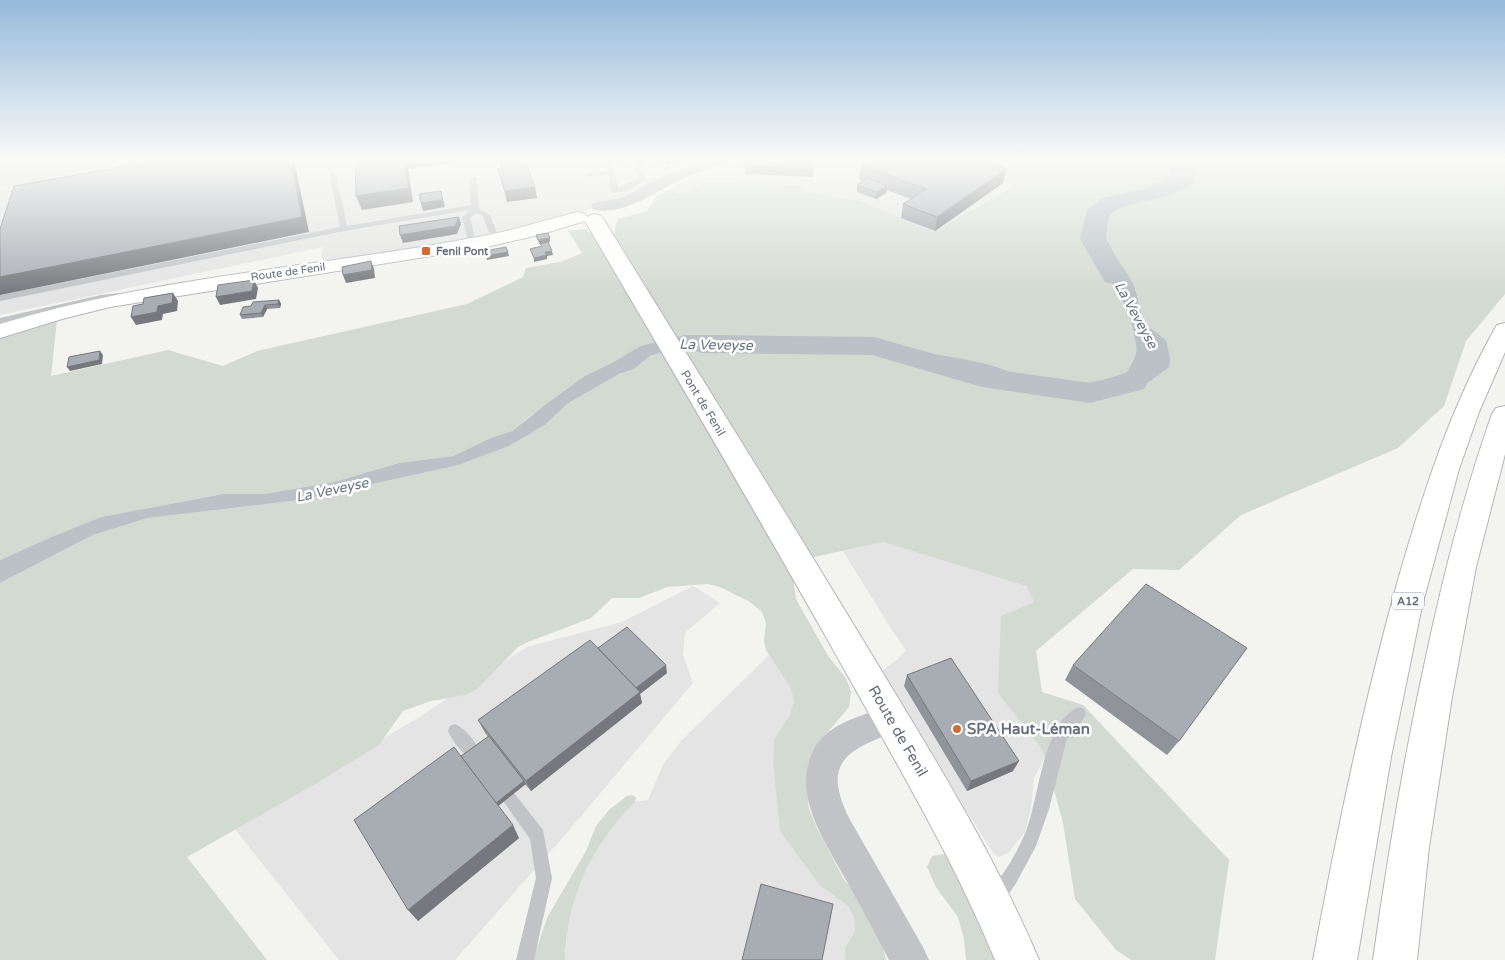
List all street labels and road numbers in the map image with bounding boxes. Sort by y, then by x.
street label: Route de Fenil [250,260,326,284]
street label: Pont de Fenil [678,367,728,439]
road number: A12 [1392,592,1424,610]
street label: Route de Fenil [865,682,931,780]

